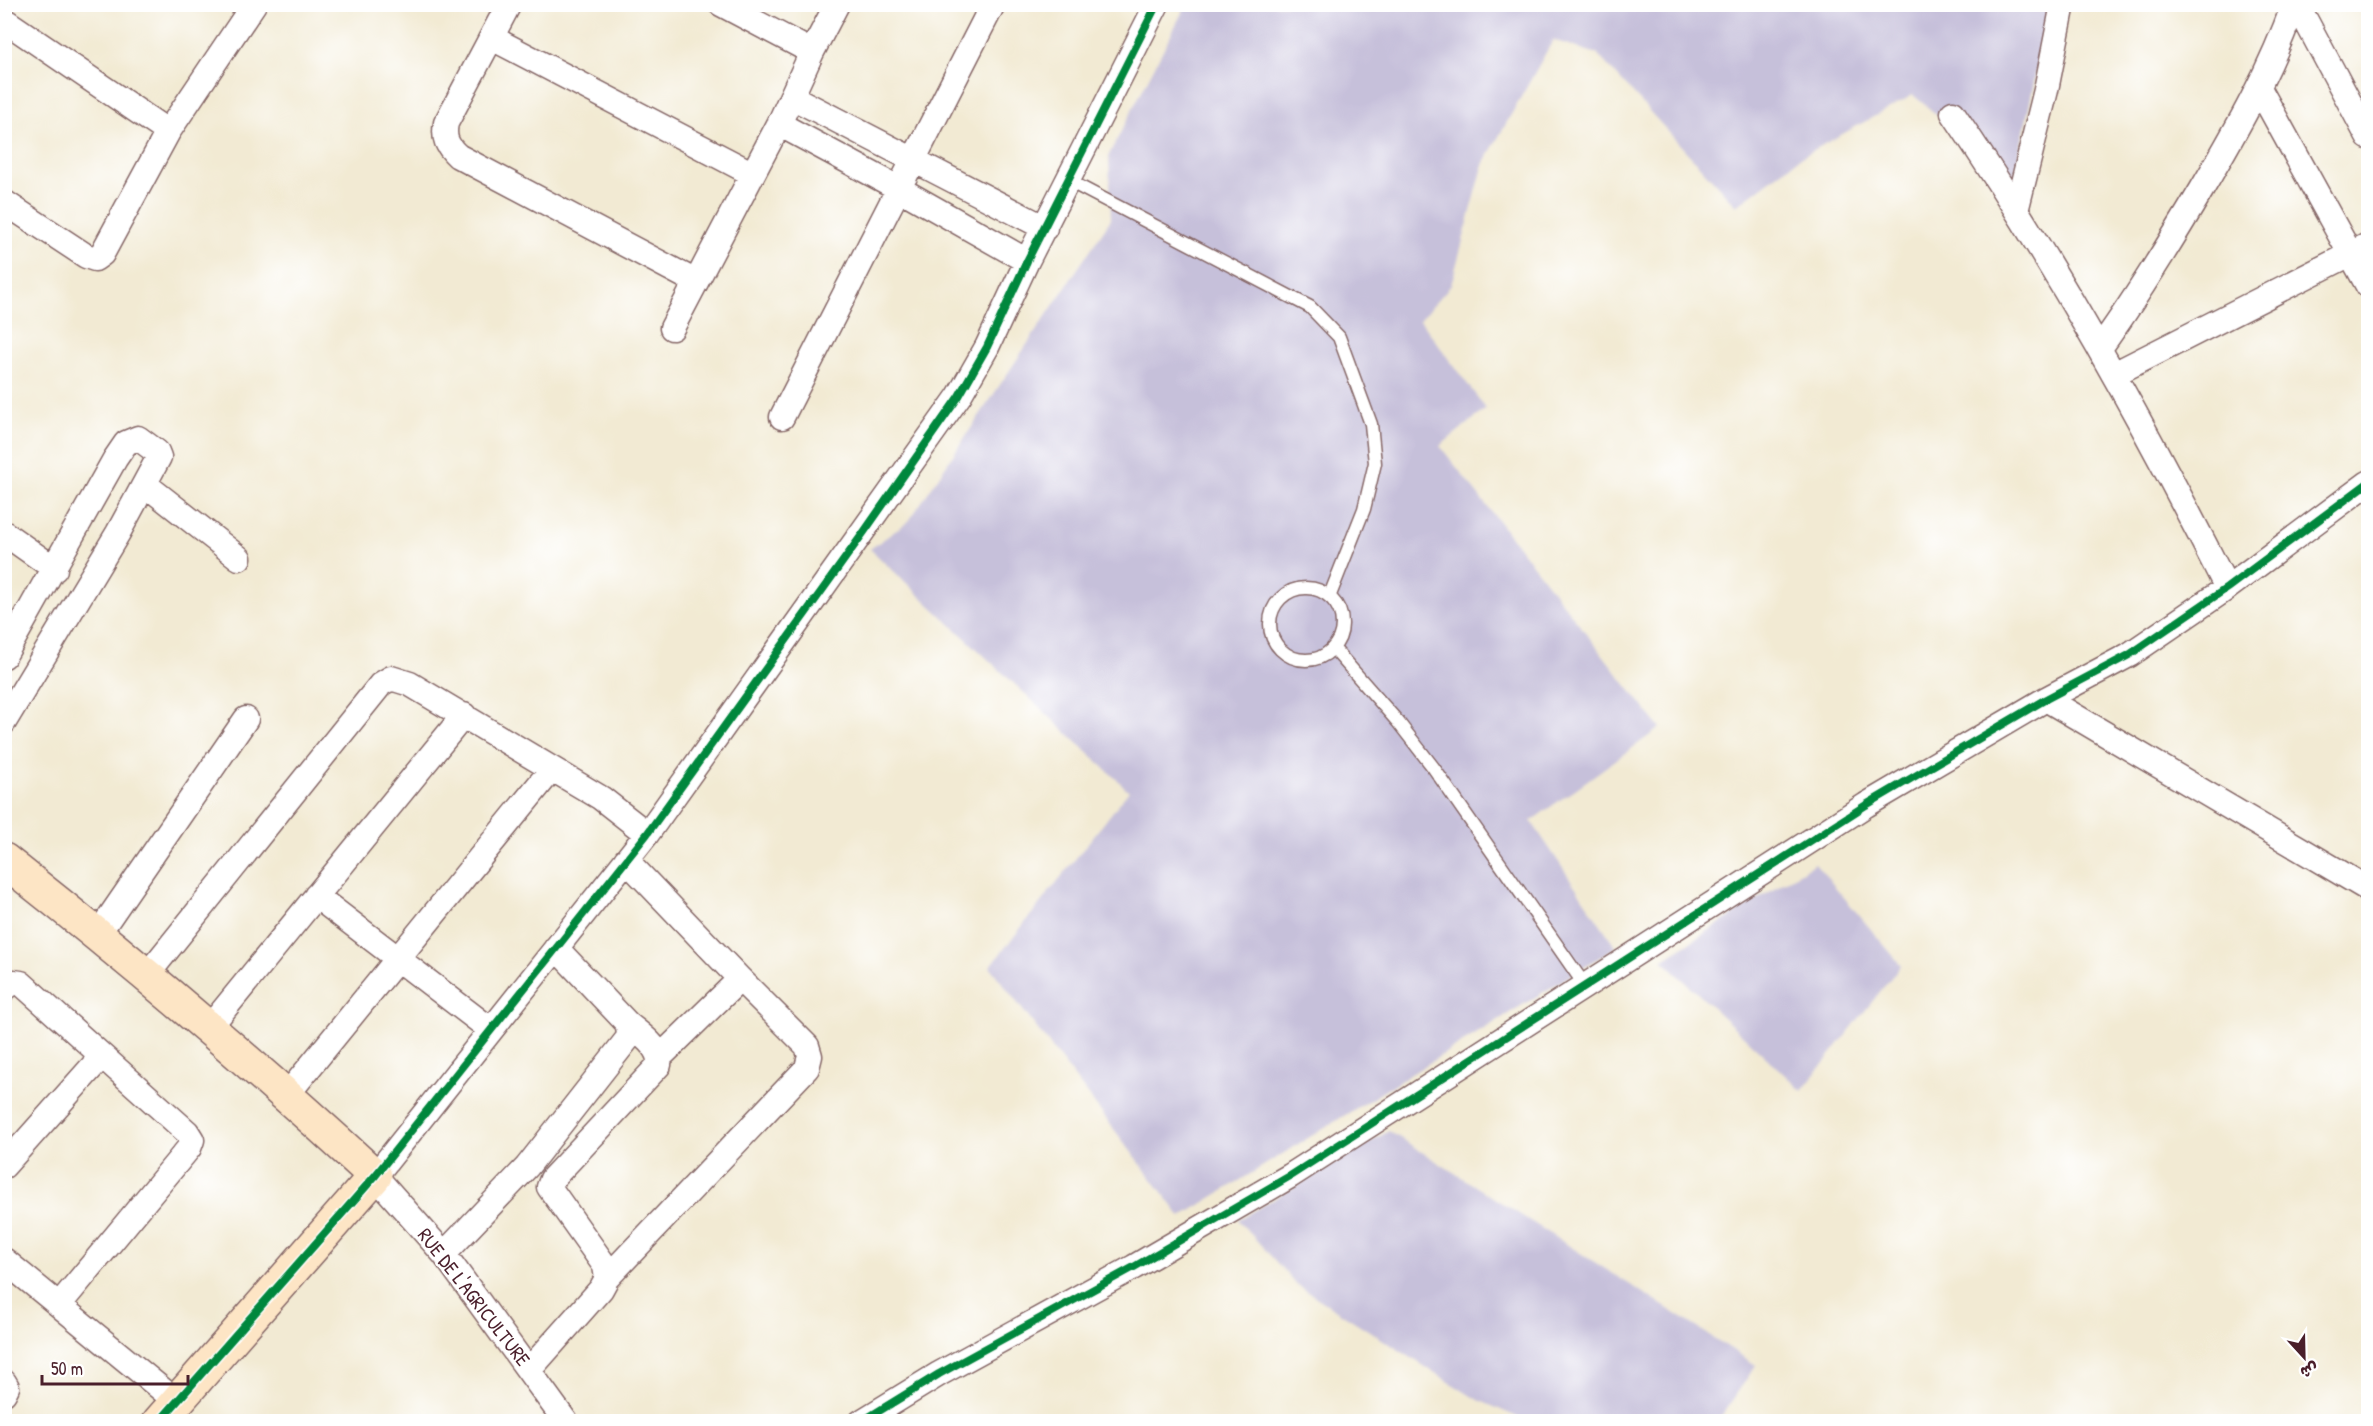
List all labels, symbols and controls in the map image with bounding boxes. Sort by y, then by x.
street label: RUE DE L'AGRICULTURE [412,1222,537,1371]
north arrow [2274,1327,2334,1387]
scale bar [42,1348,188,1386]
text: 50 m [51,1356,83,1381]
text: ش [2297,1357,2322,1384]

